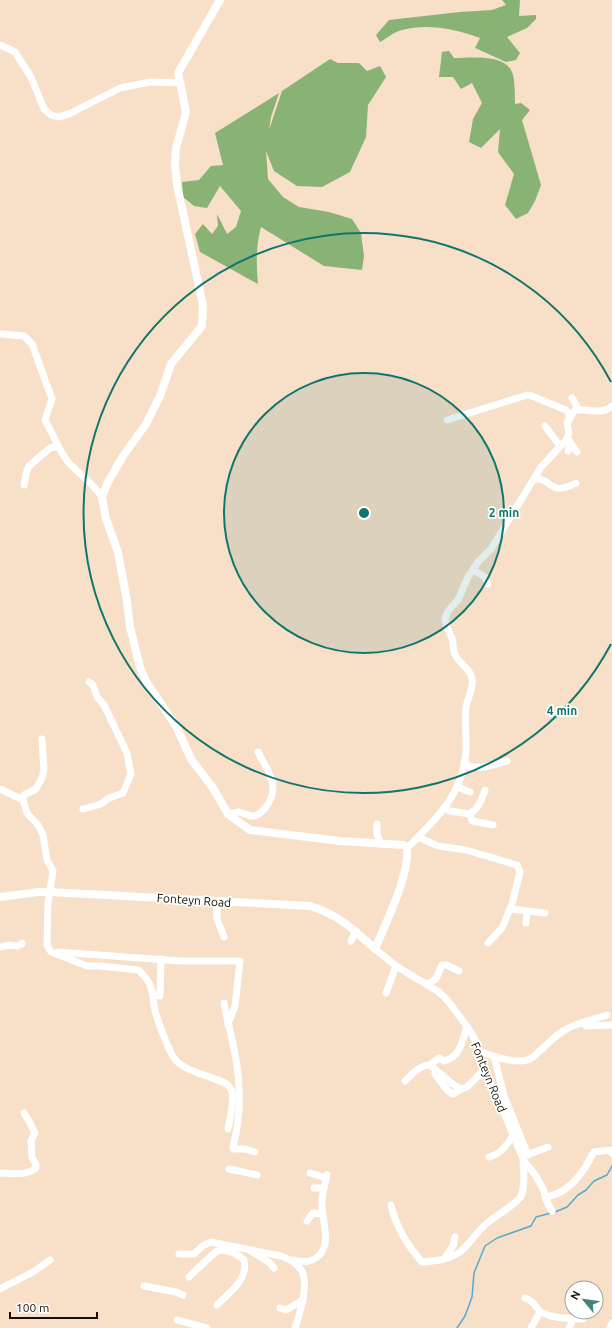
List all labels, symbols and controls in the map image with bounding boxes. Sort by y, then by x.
centre of rings [357,506,371,520]
text: 2 min [489,506,519,519]
text: 4 min [547,704,577,717]
street label: Fonteyn Road [156,891,232,909]
street label: Fonteyn Road [469,1040,509,1114]
north arrow [564,1280,604,1320]
text: N [568,1289,582,1302]
scale bar [10,1294,97,1320]
text: 100 m [16,1301,49,1314]

